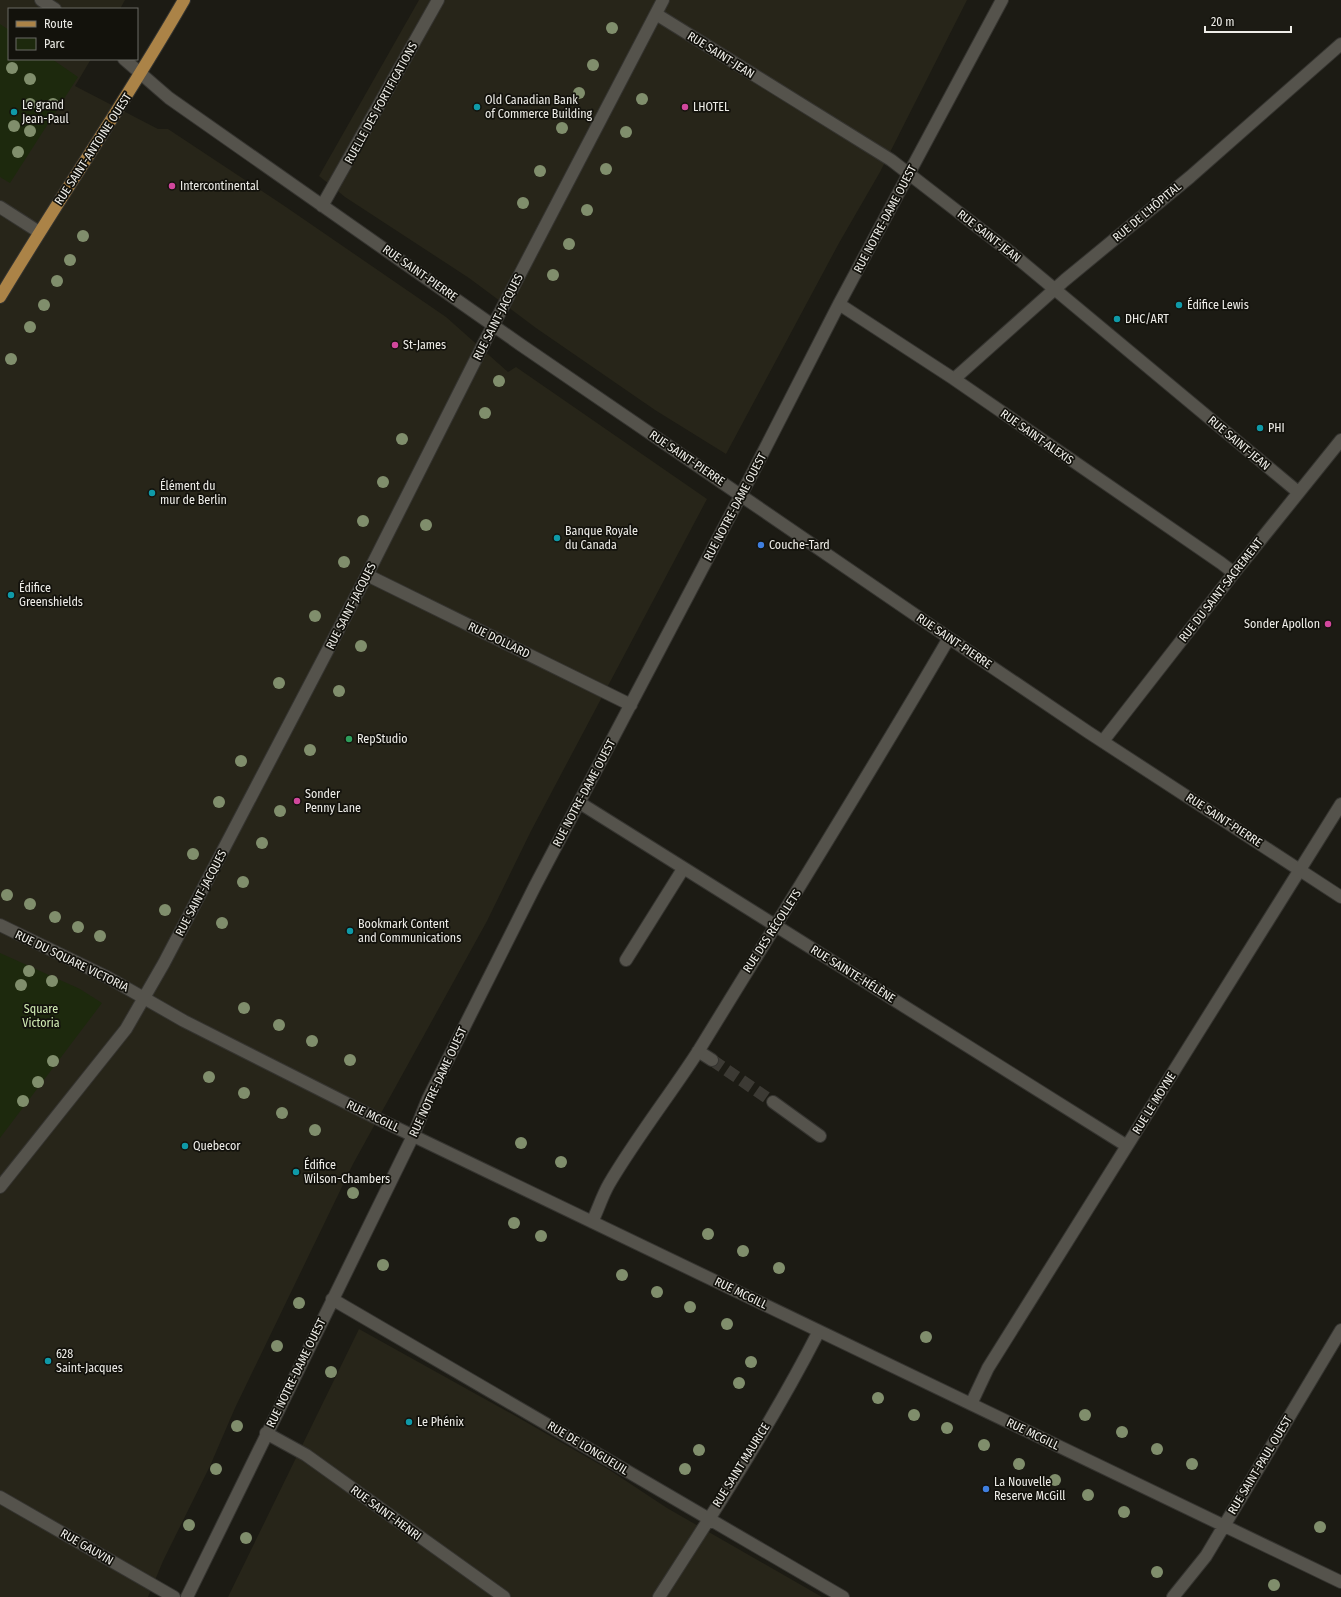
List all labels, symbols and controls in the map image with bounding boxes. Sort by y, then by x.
legend [8,8,138,60]
scale bar [1205,8,1291,34]
text: 20 m [1211,15,1235,29]
text: Route [44,17,73,31]
street label: RUE SAINT-JEAN [685,29,757,81]
text: Parc [44,37,65,51]
street label: RUELLE DES FORTIFICATIONS [342,40,420,166]
street label: RUE SAINT-ANTOINE OUEST [52,90,135,207]
place label: Old Canadian Bank of Commerce Building [485,93,593,121]
place label: Le grand Jean-Paul [22,98,69,126]
place label: LHOTEL [693,100,730,114]
marker: Old Canadian Bank of Commerce Building [472,102,482,112]
marker: LHOTEL [680,102,690,112]
marker: Le grand Jean-Paul [9,107,19,117]
street label: RUE NOTRE-DAME OUEST [851,162,920,275]
street label: RUE DE L'HÔPITAL [1109,178,1184,245]
place label: Intercontinental [180,179,259,193]
marker: Intercontinental [167,181,177,191]
street label: RUE SAINT-JEAN [955,207,1023,265]
street label: RUE SAINT-PIERRE [380,242,460,304]
street label: RUE SAINT-JACQUES [470,271,526,363]
place label: Édifice Lewis [1187,297,1249,312]
marker: Édifice Lewis [1174,300,1184,310]
place label: DHC/ART [1125,312,1169,326]
marker: DHC/ART [1112,314,1122,324]
place label: St-James [403,338,446,352]
marker: St-James [390,340,400,350]
street label: RUE SAINT-ALEXIS [998,407,1076,467]
street label: RUE SAINT-JEAN [1205,413,1273,473]
place label: PHI [1268,421,1285,435]
marker: PHI [1255,423,1265,433]
street label: RUE SAINT-PIERRE [647,428,728,489]
street label: RUE NOTRE-DAME OUEST [701,450,770,563]
place label: Élément du mur de Berlin [160,478,227,507]
marker: Élément du mur de Berlin [147,488,157,498]
place label: Banque Royale du Canada [565,524,638,552]
marker: Banque Royale du Canada [552,533,562,543]
street label: RUE DU SAINT-SACREMENT [1176,535,1266,645]
place label: Couche-Tard [769,538,830,552]
marker: Couche-Tard [756,540,766,550]
street label: RUE SAINT-JACQUES [323,560,379,652]
place label: Édifice Greenshields [19,580,83,609]
marker: Édifice Greenshields [6,590,16,600]
street label: RUE SAINT-PIERRE [914,611,995,672]
place label: Sonder Apollon [1244,617,1320,631]
street label: RUE DOLLARD [466,619,532,661]
marker: Sonder Apollon [1323,619,1333,629]
place label: RepStudio [357,732,408,746]
marker: RepStudio [344,734,354,744]
street label: RUE NOTRE-DAME OUEST [550,736,619,849]
place label: Sonder Penny Lane [305,787,361,815]
street label: RUE SAINT-PIERRE [1183,790,1265,850]
marker: Sonder Penny Lane [292,796,302,806]
street label: RUE SAINT-JACQUES [172,848,230,938]
street label: RUE DES RÉCOLLETS [739,886,804,975]
place label: Bookmark Content and Communications [358,917,461,945]
marker: Bookmark Content and Communications [345,926,355,936]
street label: RUE DU SQUARE VICTORIA [13,927,132,995]
street label: RUE SAINTE-HÉLÈNE [808,942,899,1006]
park label: Square Victoria [22,1002,60,1030]
street label: RUE NOTRE-DAME OUEST [406,1024,470,1139]
street label: RUE LE MOYNE [1129,1069,1179,1136]
street label: RUE MCGILL [344,1097,402,1135]
place label: Quebecor [193,1139,241,1153]
marker: Quebecor [180,1141,190,1151]
place label: Édifice Wilson-Chambers [304,1157,390,1186]
marker: Édifice Wilson-Chambers [291,1167,301,1177]
street label: RUE MCGILL [712,1274,770,1312]
street label: RUE NOTRE-DAME OUEST [263,1316,329,1430]
place label: 628 Saint-Jacques [56,1347,123,1375]
marker: 628 Saint-Jacques [43,1356,53,1366]
street label: RUE SAINT-PAUL OUEST [1225,1413,1295,1517]
place label: Le Phénix [417,1415,464,1429]
street label: RUE MCGILL [1004,1415,1062,1453]
marker: Le Phénix [404,1417,414,1427]
street label: RUE DE LONGUEUIL [545,1418,632,1478]
street label: RUE SAINT MAURICE [710,1420,773,1509]
place label: La Nouvelle Reserve McGill [994,1475,1065,1503]
street label: RUE SAINT-HENRI [348,1483,424,1543]
marker: La Nouvelle Reserve McGill [981,1484,991,1494]
street label: RUE GAUVIN [58,1526,116,1568]

